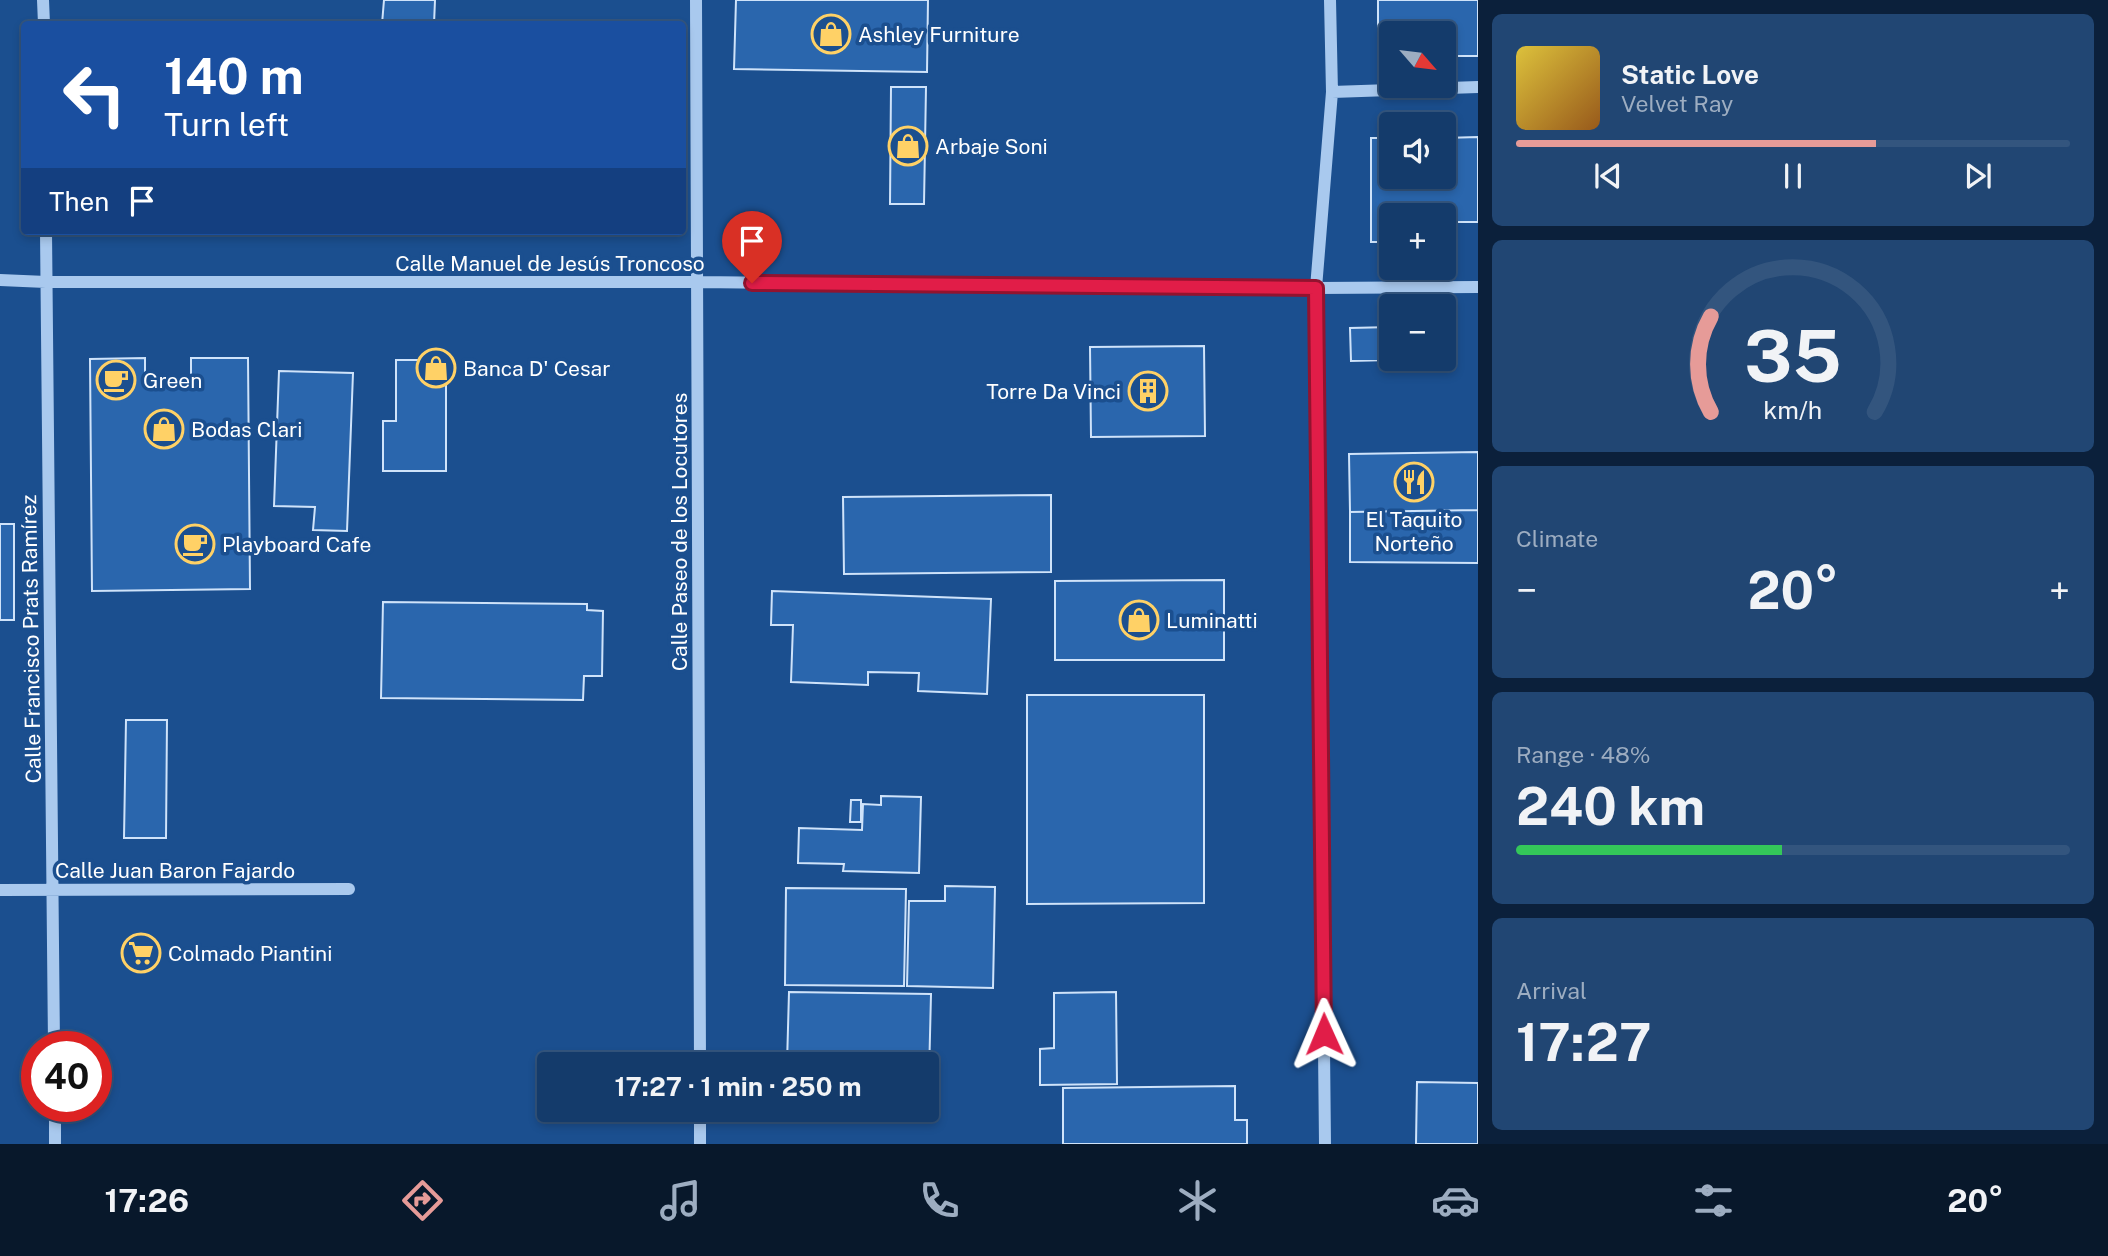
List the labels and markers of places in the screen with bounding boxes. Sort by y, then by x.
shop icon: Ashley Furniture [810,13,852,55]
place label: Ashley Furniture [858,22,1020,47]
shop icon: Arbaje Soni [887,125,929,167]
place label: Arbaje Soni [935,134,1048,159]
pin [722,211,782,283]
shop icon: Banca D' Cesar [415,347,457,389]
place label: Banca D' Cesar [463,356,610,381]
cafe icon: Green [95,359,137,401]
place label: Green [143,368,202,393]
building icon: Torre Da Vinci [1127,370,1169,412]
place label: Torre Da Vinci [986,379,1121,404]
shop icon: Bodas Clari [143,408,185,450]
place label: Bodas Clari [191,417,302,442]
restaurant icon: El Taquito Norteño [1393,461,1435,503]
place label: El Taquito Norteño [1366,507,1462,556]
cafe icon: Playboard Cafe [174,523,216,565]
place label: Playboard Cafe [222,532,371,557]
shop icon: Luminatti [1118,599,1160,641]
place label: Luminatti [1166,608,1258,633]
supermarket icon: Colmado Piantini [120,932,162,974]
place label: Colmado Piantini [168,941,332,966]

